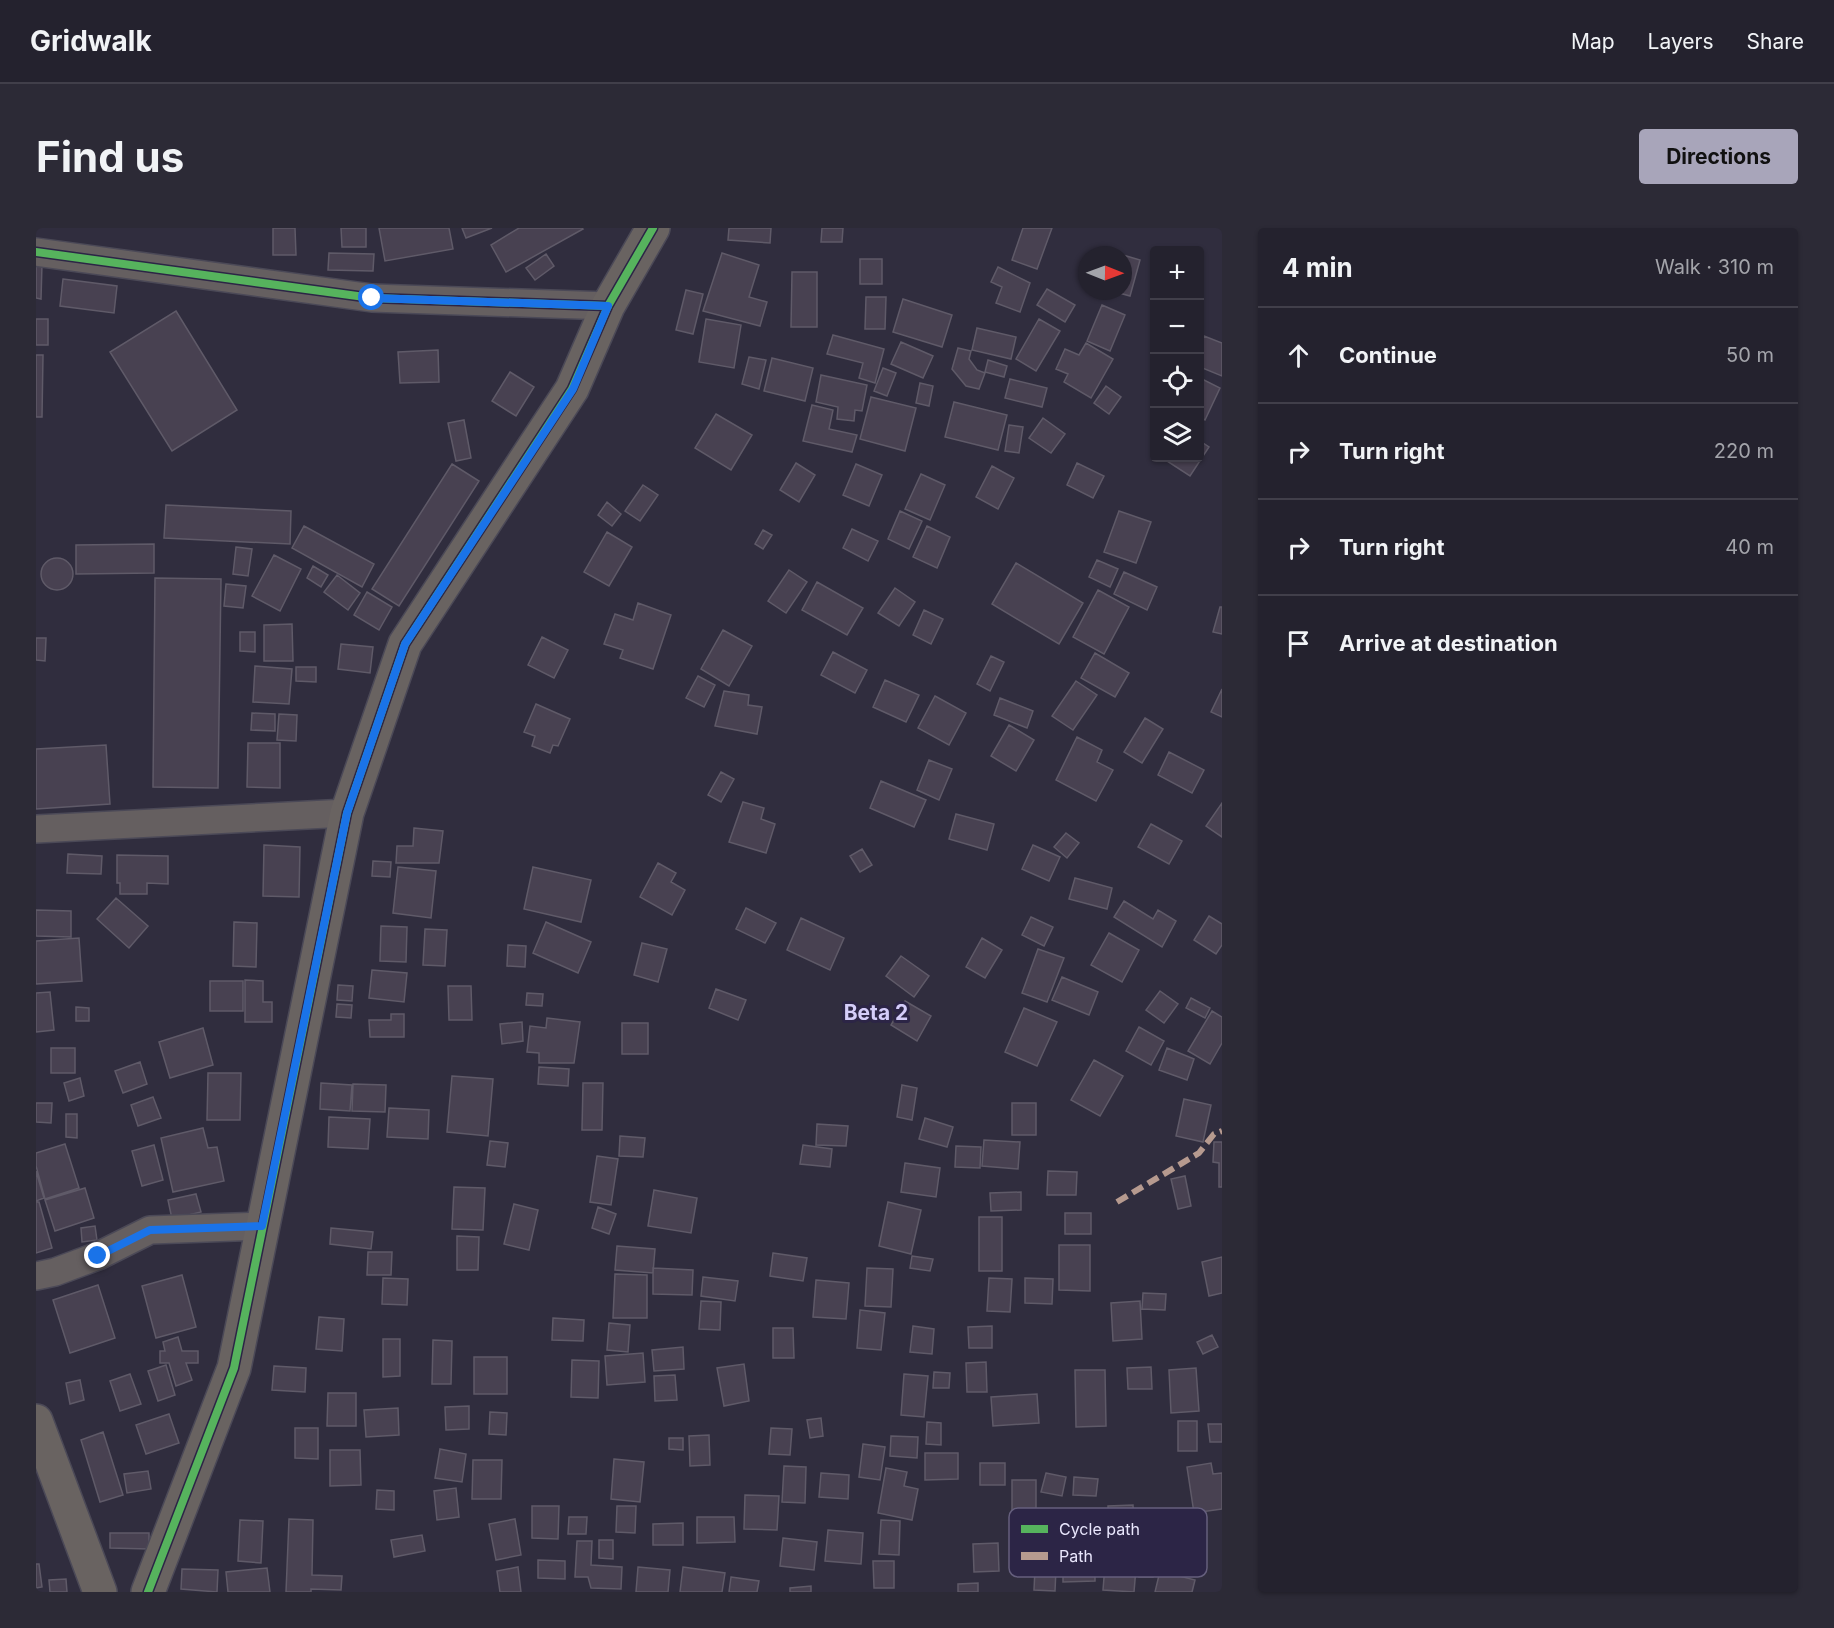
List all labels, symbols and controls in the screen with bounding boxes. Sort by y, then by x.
text: Gridwalk [30,24,152,58]
text: Map [1571,29,1615,54]
text: Layers [1648,29,1714,54]
text: Share [1747,29,1804,54]
button: Directions [1639,129,1798,184]
text: Find us [36,131,184,182]
north arrow [1078,246,1132,300]
map controls [1150,246,1204,462]
button: + [1150,246,1204,300]
text: 4 min [1282,252,1353,283]
text: Walk · 310 m [1655,255,1774,279]
route start [358,284,384,310]
button: − [1150,300,1204,354]
icon: ahead [1282,339,1315,372]
text: Continue [1339,342,1437,368]
text: 50 m [1726,343,1774,367]
button: locate [1150,354,1204,408]
button: layers [1150,408,1204,462]
icon: right [1282,435,1315,468]
text: Turn right [1339,438,1445,464]
text: 220 m [1714,439,1774,463]
icon: right [1282,531,1315,564]
text: Turn right [1339,534,1445,560]
text: 40 m [1725,535,1774,559]
icon: arrive [1282,627,1315,660]
text: Arrive at destination [1339,630,1558,656]
district label: Beta 2 [844,1000,908,1025]
route end [84,1242,110,1268]
legend [1009,1508,1207,1577]
text: Cycle path [1059,1519,1140,1539]
text: Path [1059,1546,1093,1566]

